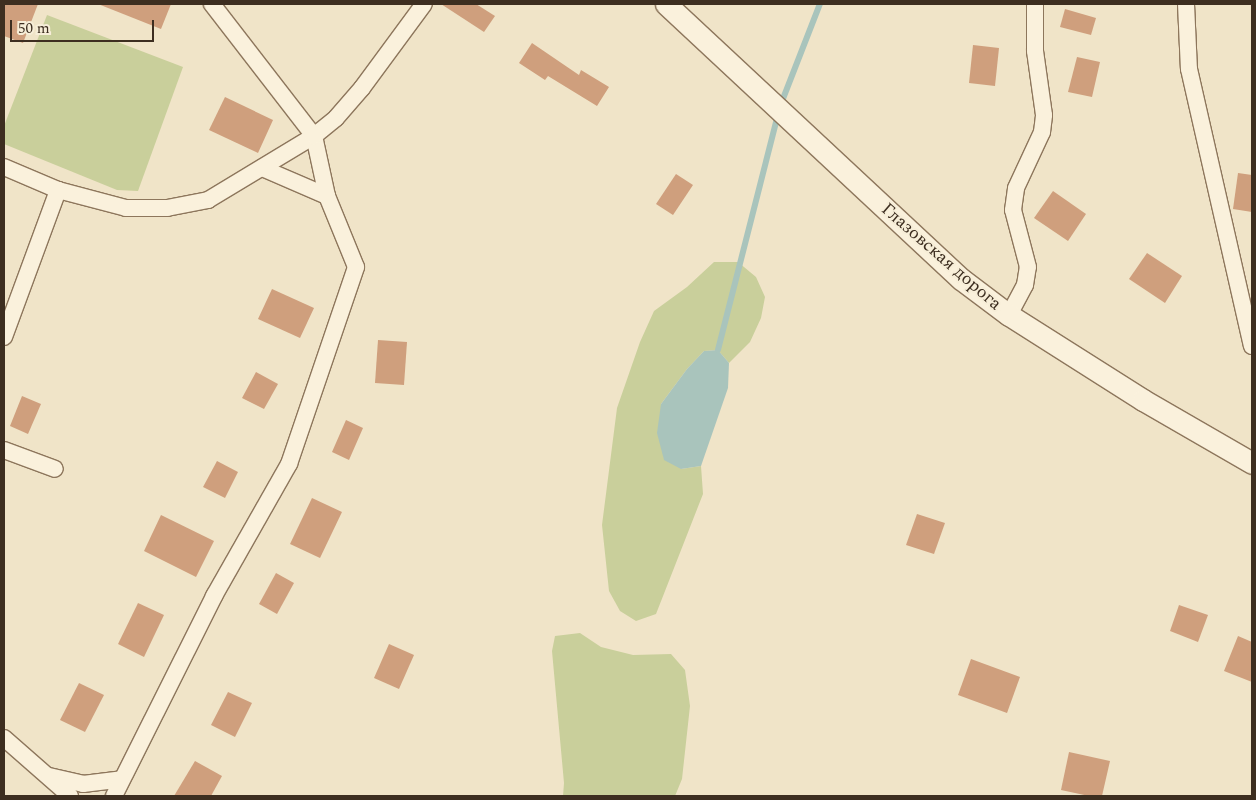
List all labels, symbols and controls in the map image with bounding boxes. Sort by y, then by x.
scale bar [12,10,156,42]
text: 50 m [18,17,50,40]
street label: Глазовская дорога [876,199,1006,315]

